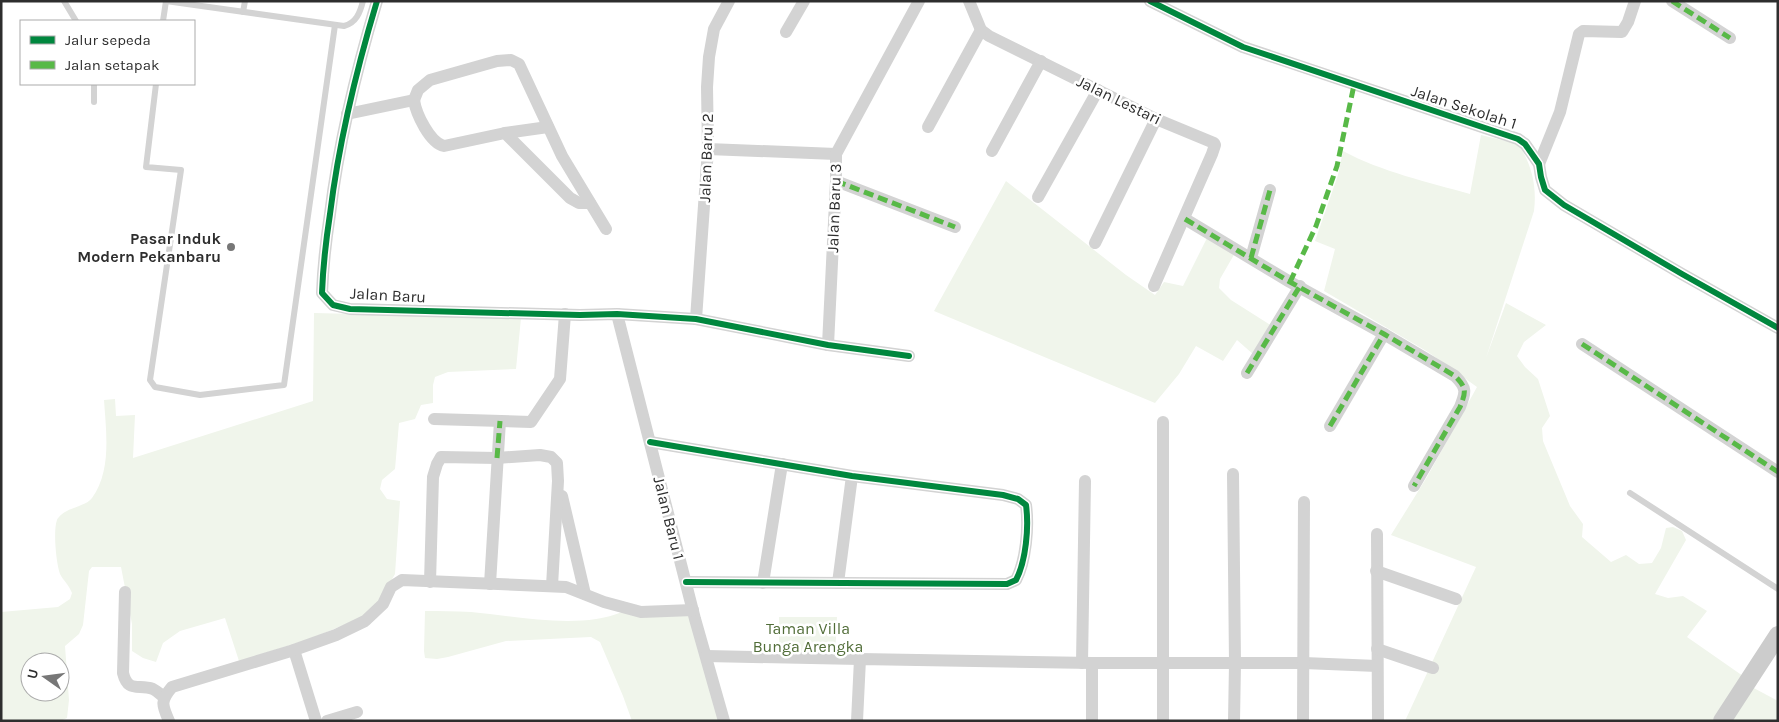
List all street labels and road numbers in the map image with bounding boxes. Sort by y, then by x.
street label: Jalan Lestari [1074,71,1164,129]
street label: Jalan Sekolah 1 [1409,81,1519,133]
street label: Jalan Baru 2 [695,113,717,203]
street label: Jalan Baru 3 [823,163,845,253]
street label: Jalan Baru [349,284,427,306]
street label: Jalan Baru 1 [649,474,689,562]

